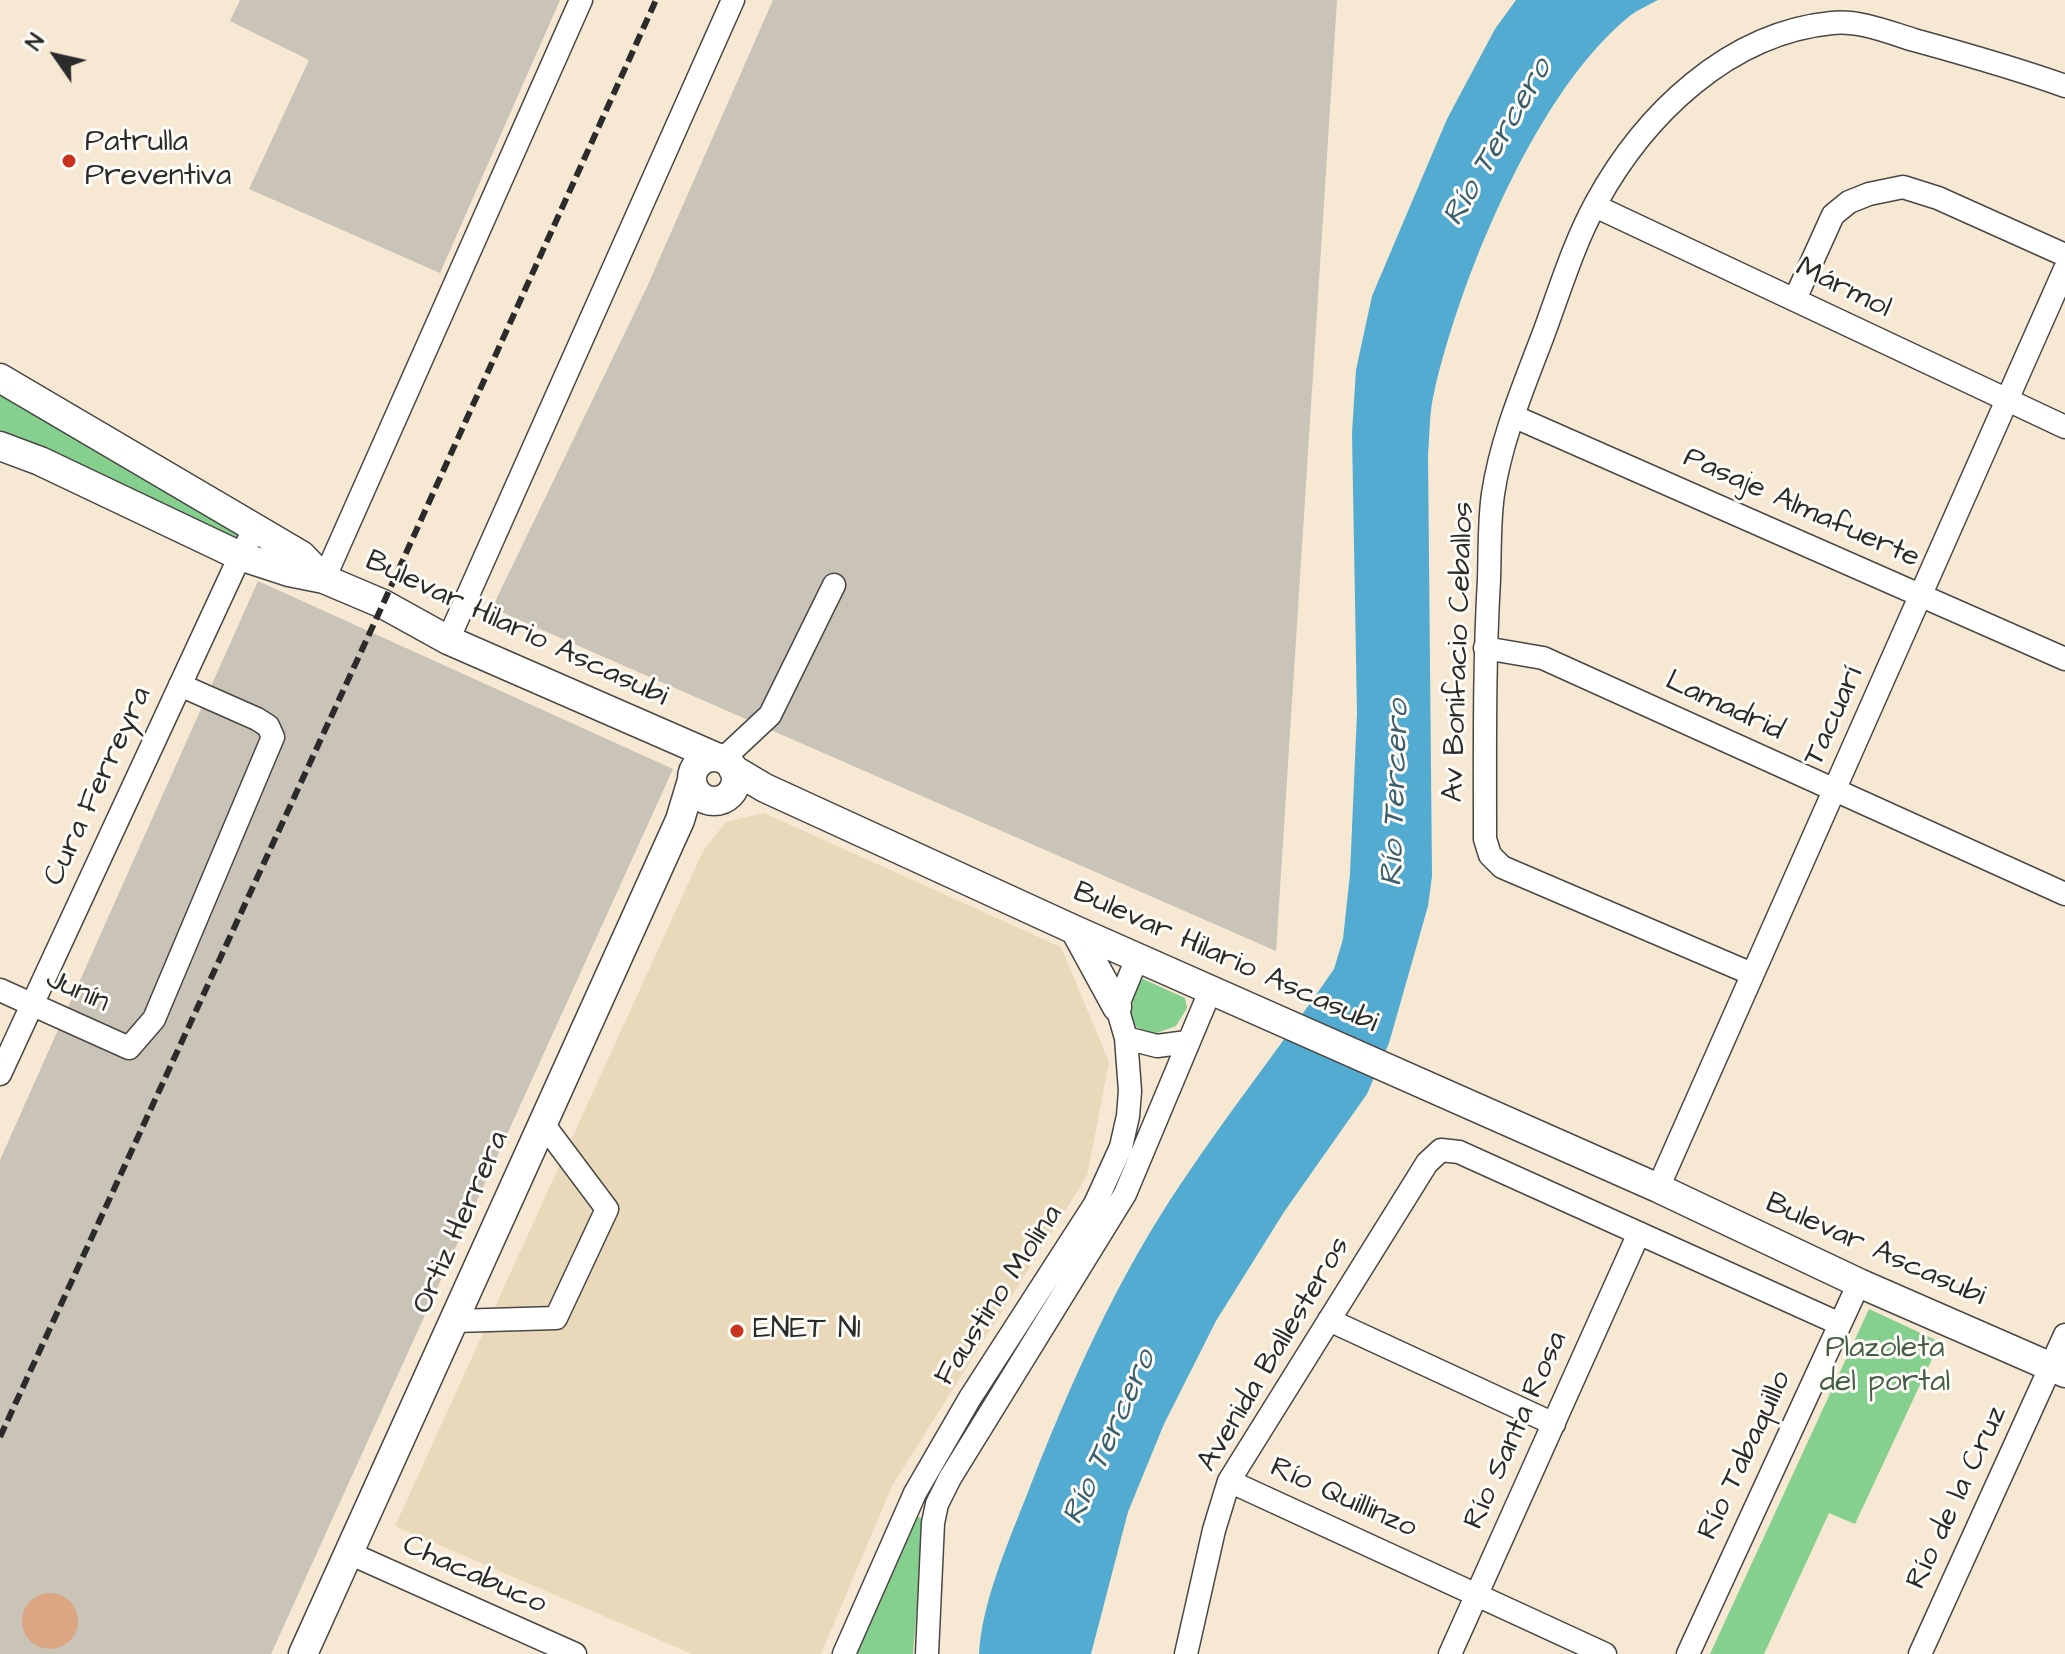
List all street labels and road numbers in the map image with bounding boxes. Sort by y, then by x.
street label: Mármol [1789,251,1897,327]
street label: Pasaje Almafuerte [1677,441,1925,577]
street label: Av Bonifacio Ceballos [1437,501,1483,803]
street label: Bulevar Hilario Ascasubi [359,544,673,716]
street label: Tacuarí [1797,662,1873,772]
street label: Lamadrid [1659,664,1789,750]
street label: Cura Ferreyra [37,682,161,892]
street label: Bulevar Hilario Ascasubi [1067,875,1383,1043]
street label: Junín [40,962,114,1022]
street label: Ortiz Herrera [406,1126,518,1320]
street label: Bulevar Ascasubi [1759,1186,1991,1316]
street label: Faustino Molina [928,1199,1072,1393]
street label: Avenida Ballesteros [1191,1231,1359,1479]
street label: Río Santa Rosa [1457,1327,1577,1535]
street label: Río Tabaquillo [1691,1366,1801,1546]
street label: Río de la Cruz [1900,1401,2016,1595]
street label: Río Quillinzo [1264,1451,1422,1547]
street label: Chacabuco [397,1528,551,1624]

